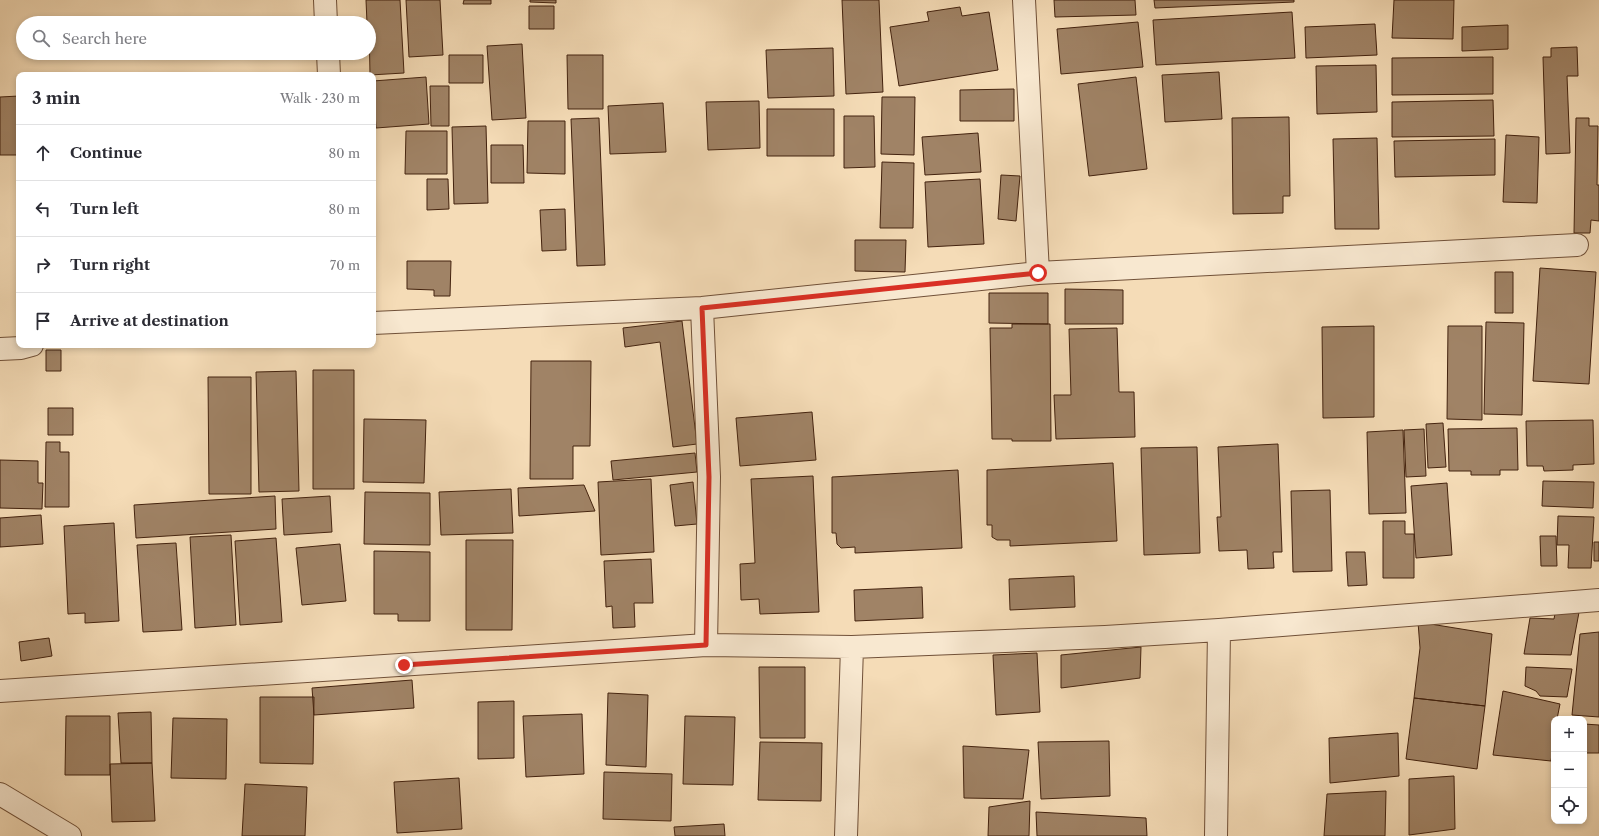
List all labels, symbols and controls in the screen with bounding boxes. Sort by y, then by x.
search box [16,16,376,60]
icon: search [30,27,52,49]
text: Search here [62,29,147,48]
text: 3 min [32,88,81,108]
text: Walk · 230 m [280,90,360,106]
icon: ahead [32,142,54,164]
text: Continue [70,143,142,162]
text: 80 m [328,145,360,161]
icon: left [32,198,54,220]
text: Turn left [70,199,139,218]
text: 80 m [328,201,360,217]
icon: right [32,254,54,276]
text: Turn right [70,255,150,274]
text: 70 m [330,257,360,273]
route start [1029,264,1047,282]
icon: arrive [32,310,54,332]
text: Arrive at destination [70,311,229,330]
route end [395,656,413,674]
map controls [1551,716,1587,824]
button: + [1551,716,1587,752]
button: − [1551,752,1587,788]
button: locate [1551,788,1587,824]

